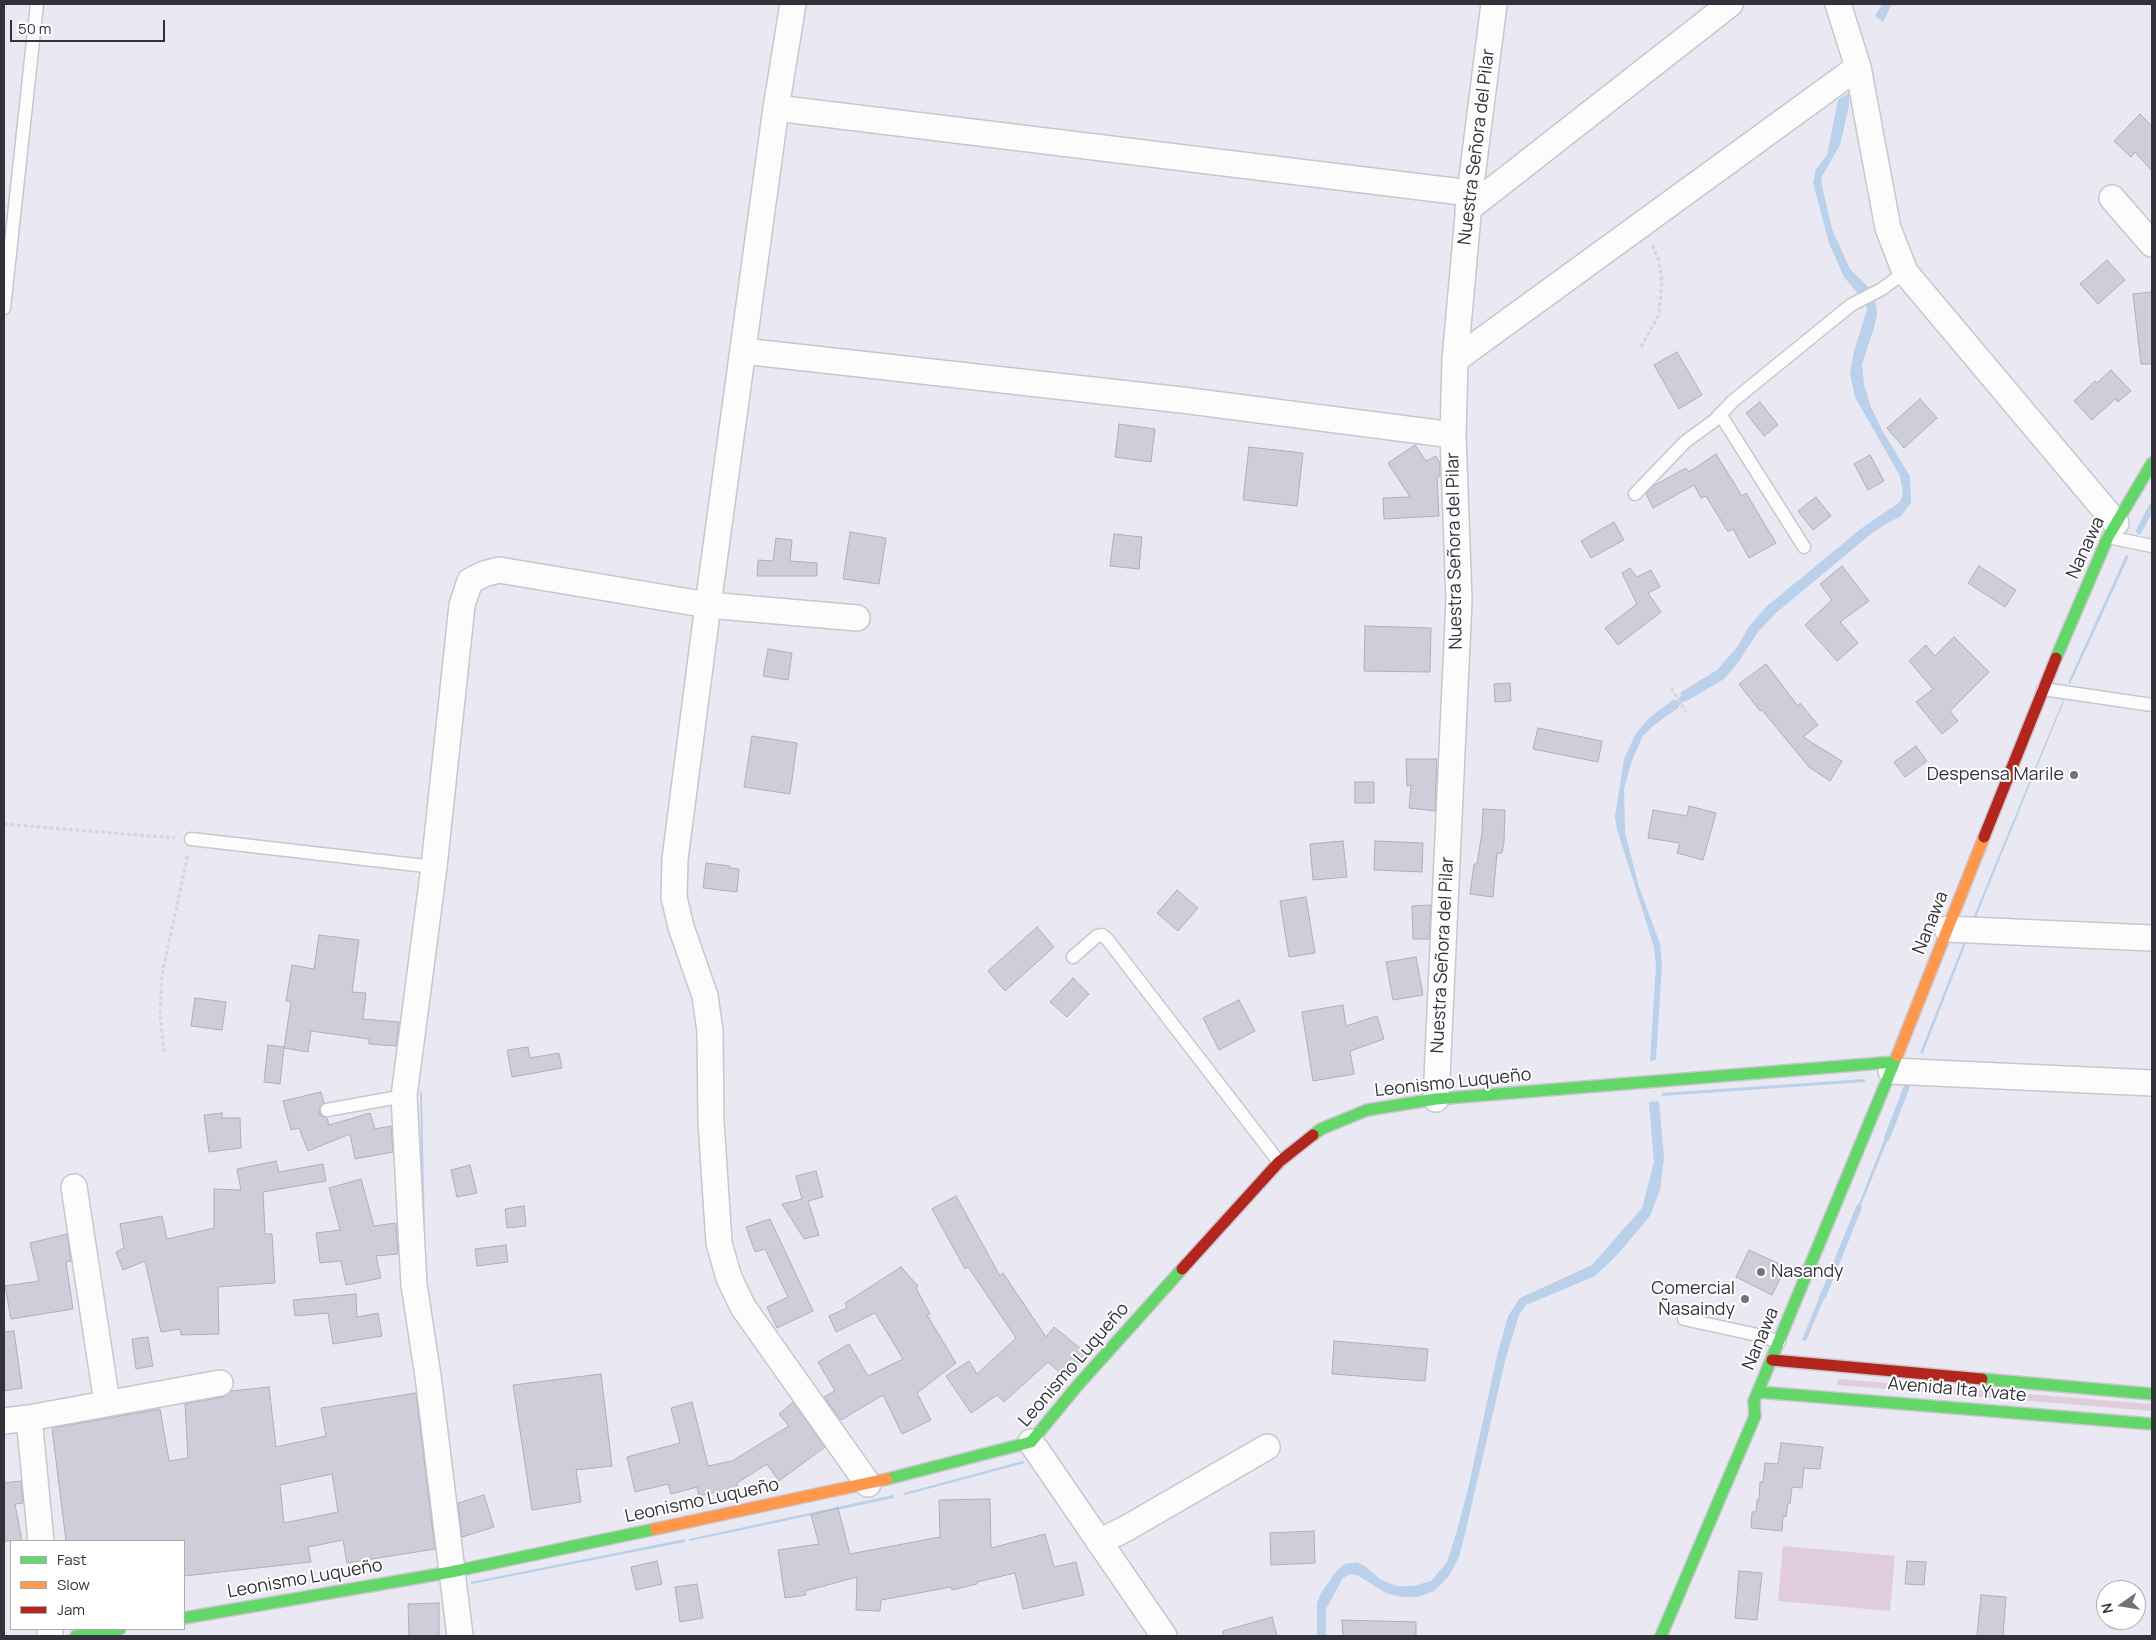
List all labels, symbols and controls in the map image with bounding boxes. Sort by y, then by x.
scale bar [12,10,168,42]
text: 50 m [18,18,52,39]
street label: Nuestra Señora del Pilar [1454,48,1500,246]
street label: Nuestra Señora del Pilar [1442,452,1468,650]
street label: Nanawa [2062,514,2110,582]
place label: Despensa Marile [1927,764,2064,786]
marker: Despensa Marile [2068,769,2080,781]
street label: Nuestra Señora del Pilar [1427,856,1459,1054]
street label: Nanawa [1909,888,1953,958]
street label: Leonismo Luqueño [1374,1064,1532,1102]
place label: Nasandy [1771,1261,1844,1283]
marker: Nasandy [1755,1266,1767,1278]
place label: Comercial Ñasaindy [1651,1278,1735,1320]
marker: Comercial Ñasaindy [1739,1293,1751,1305]
street label: Leonismo Luqueño [1014,1299,1134,1431]
street label: Nanawa [1738,1304,1784,1374]
street label: Avenida Ita Yvate [1887,1373,2027,1407]
street label: Leonismo Luqueño [623,1474,781,1528]
legend [10,1540,185,1630]
text: Fast [57,1549,86,1570]
street label: Leonismo Luqueño [226,1555,384,1603]
text: Slow [57,1574,90,1595]
north arrow [2096,1580,2146,1630]
text: Jam [57,1599,85,1620]
text: N [2096,1601,2117,1615]

